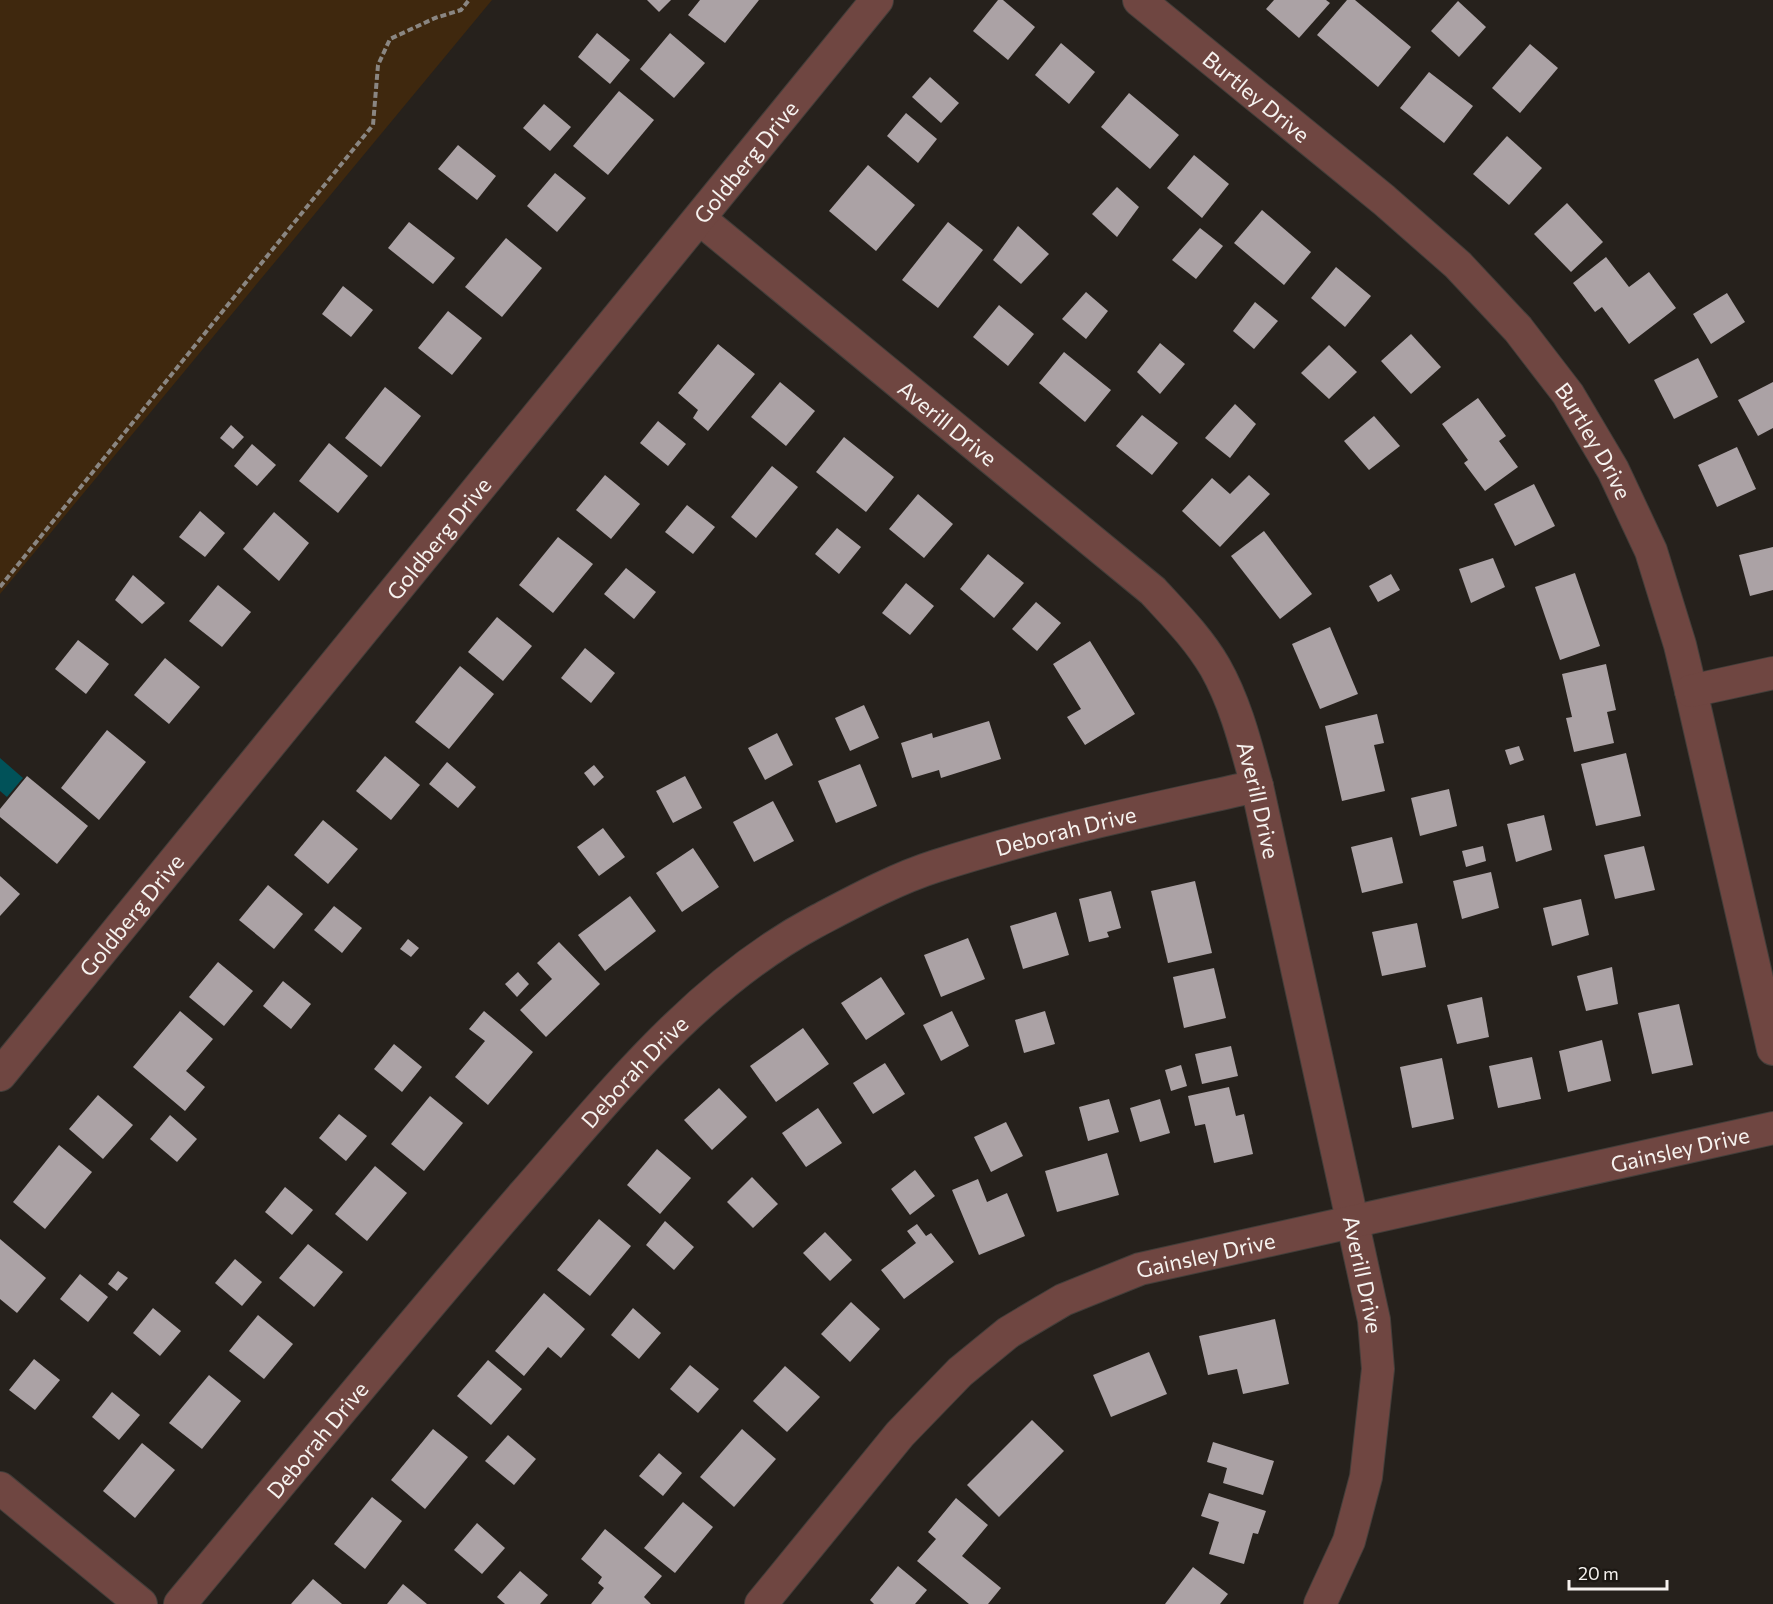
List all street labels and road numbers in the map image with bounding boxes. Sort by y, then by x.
street label: Burtley Drive [1198,45,1316,148]
street label: Goldberg Drive [687,95,803,228]
street label: Averill Drive [893,374,1003,471]
street label: Burtley Drive [1550,377,1638,503]
street label: Goldberg Drive [380,471,496,605]
street label: Averill Drive [1232,738,1286,861]
street label: Deborah Drive [992,800,1139,861]
street label: Goldberg Drive [73,848,189,981]
street label: Deborah Drive [575,1009,693,1133]
street label: Gainsley Drive [1608,1120,1752,1177]
street label: Averill Drive [1338,1213,1389,1334]
street label: Gainsley Drive [1133,1226,1278,1283]
street label: Deborah Drive [260,1375,373,1503]

